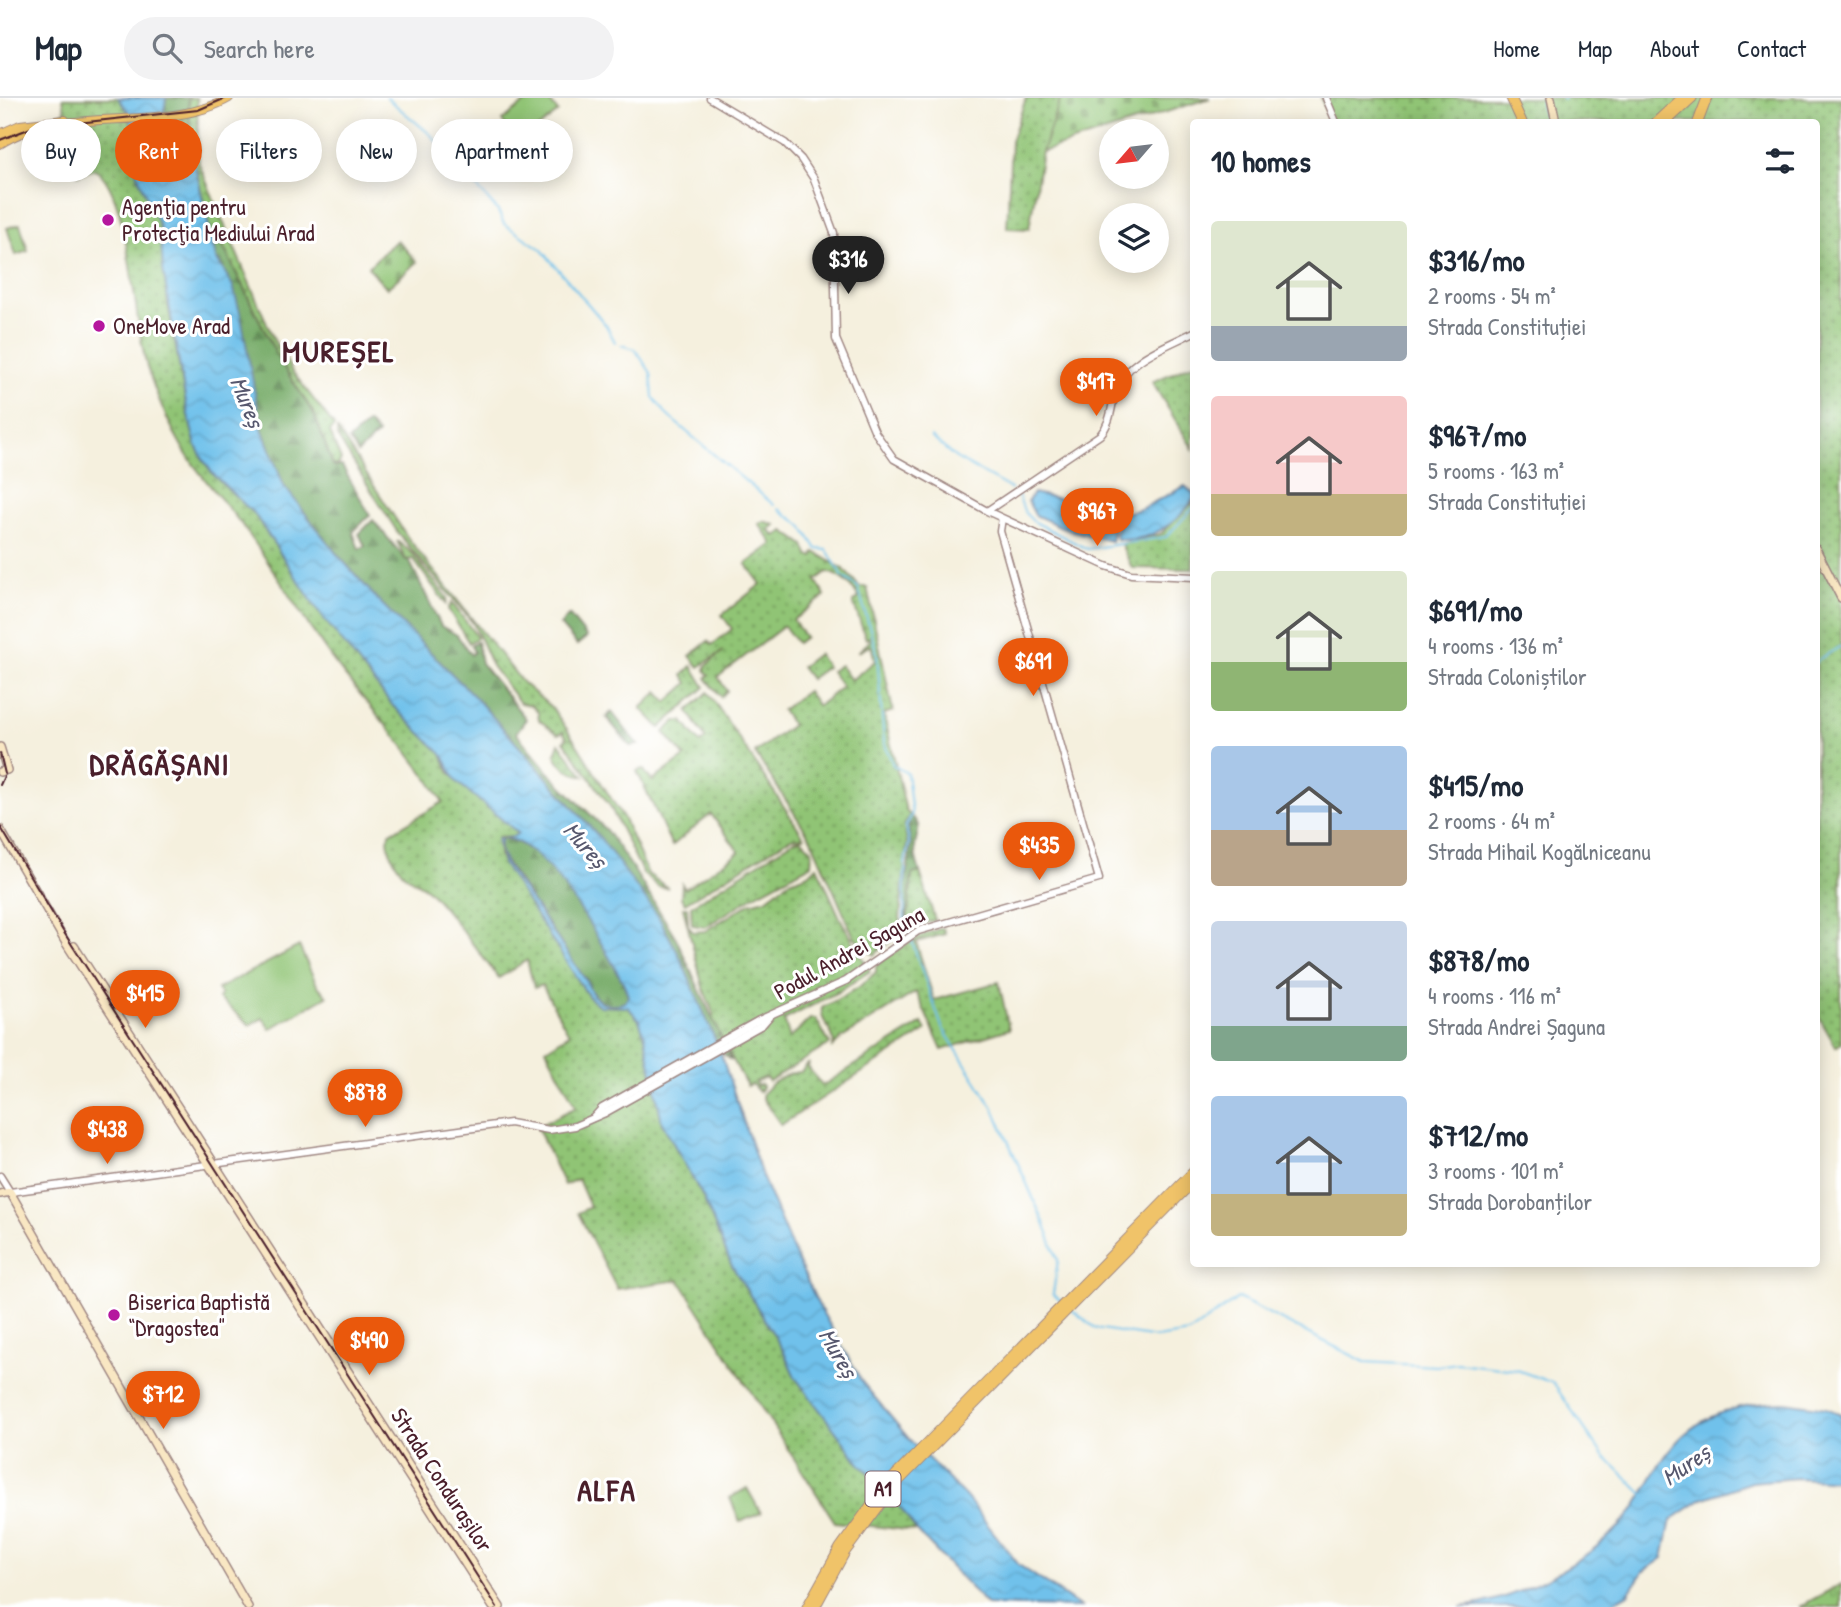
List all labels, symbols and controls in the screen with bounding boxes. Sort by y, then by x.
search box [124,17,614,80]
text: Map [35,26,82,70]
icon: search [148,29,186,67]
text: Search here [204,31,315,66]
text: Home [1493,32,1540,64]
text: Map [1578,32,1612,64]
text: About [1650,32,1699,64]
text: Contact [1737,32,1806,64]
chip: Buy [21,119,101,182]
chip: Rent [115,119,202,182]
chip: Filters [216,119,322,182]
chip: New [336,119,417,182]
chip: Apartment [431,119,573,182]
north arrow [1099,119,1169,189]
map controls [1099,119,1169,273]
text: 10 homes [1211,141,1311,181]
icon: filters [1761,142,1799,180]
place label: Agenţia pentru Protecţia Mediului Arad [122,191,315,248]
button: layers [1099,203,1169,273]
marker: Agenţia pentru Protecţia Mediului Arad [100,212,116,228]
pin: $316 [807,236,889,296]
text: $316/mo [1428,240,1525,280]
text: $316 [828,243,868,274]
icon: home [1267,249,1351,333]
text: 2 rooms · 54 m² [1428,280,1556,311]
place label: OneMove Arad [113,310,230,341]
text: Strada Constituției [1428,311,1586,342]
marker: OneMove Arad [91,318,107,334]
district label: MUREȘEL [282,331,396,371]
pin: $417 [1055,358,1137,418]
text: $417 [1076,365,1116,396]
water label: Mureș [223,372,274,434]
text: $967/mo [1428,415,1526,455]
icon: home [1267,424,1351,508]
text: 5 rooms · 163 m² [1428,455,1564,486]
text: Strada Constituției [1428,486,1586,517]
pin: $967 [1056,489,1138,548]
text: $967 [1077,495,1117,526]
text: $691/mo [1428,590,1522,630]
icon: home [1267,599,1351,683]
text: 4 rooms · 136 m² [1428,630,1563,661]
pin: $691 [992,638,1074,698]
text: $691 [1014,645,1052,676]
text: Strada Coloniștilor [1428,661,1587,692]
district label: DRĂGĂȘANI [90,744,230,784]
text: $415/mo [1428,765,1523,805]
icon: home [1267,774,1351,858]
text: 2 rooms · 64 m² [1428,805,1555,836]
water label: Mureș [557,814,617,877]
pin: $435 [998,822,1080,882]
text: $435 [1019,829,1059,860]
text: Strada Mihail Kogălniceanu [1428,836,1651,867]
street label: Podul Andrei Șaguna [768,898,929,1007]
text: $878/mo [1428,940,1529,980]
icon: home [1267,949,1351,1033]
pin: $415 [104,970,186,1030]
text: $415 [126,977,164,1008]
text: 4 rooms · 116 m² [1428,980,1561,1011]
text: Strada Andrei Șaguna [1428,1011,1605,1042]
pin: $878 [324,1070,406,1129]
text: $878 [344,1076,386,1107]
pin: $438 [66,1107,148,1166]
text: $438 [87,1113,127,1144]
text: $712/mo [1428,1115,1528,1155]
icon: home [1267,1124,1351,1208]
text: 3 rooms · 101 m² [1428,1155,1564,1186]
text: Strada Dorobanților [1428,1186,1592,1217]
place label: Biserica Baptistă “Dragostea" [128,1286,269,1343]
marker: Biserica Baptistă “Dragostea" [106,1307,122,1323]
pin: $490 [328,1318,410,1377]
water label: Mureș [812,1322,867,1385]
text: $490 [349,1324,389,1355]
pin: $712 [122,1372,204,1431]
text: $712 [142,1378,184,1409]
street label: Strada Condurașilor [384,1402,501,1558]
water label: Mureș [1655,1435,1718,1492]
district label: ALFA [577,1470,637,1510]
road number: A1 [866,1472,900,1506]

